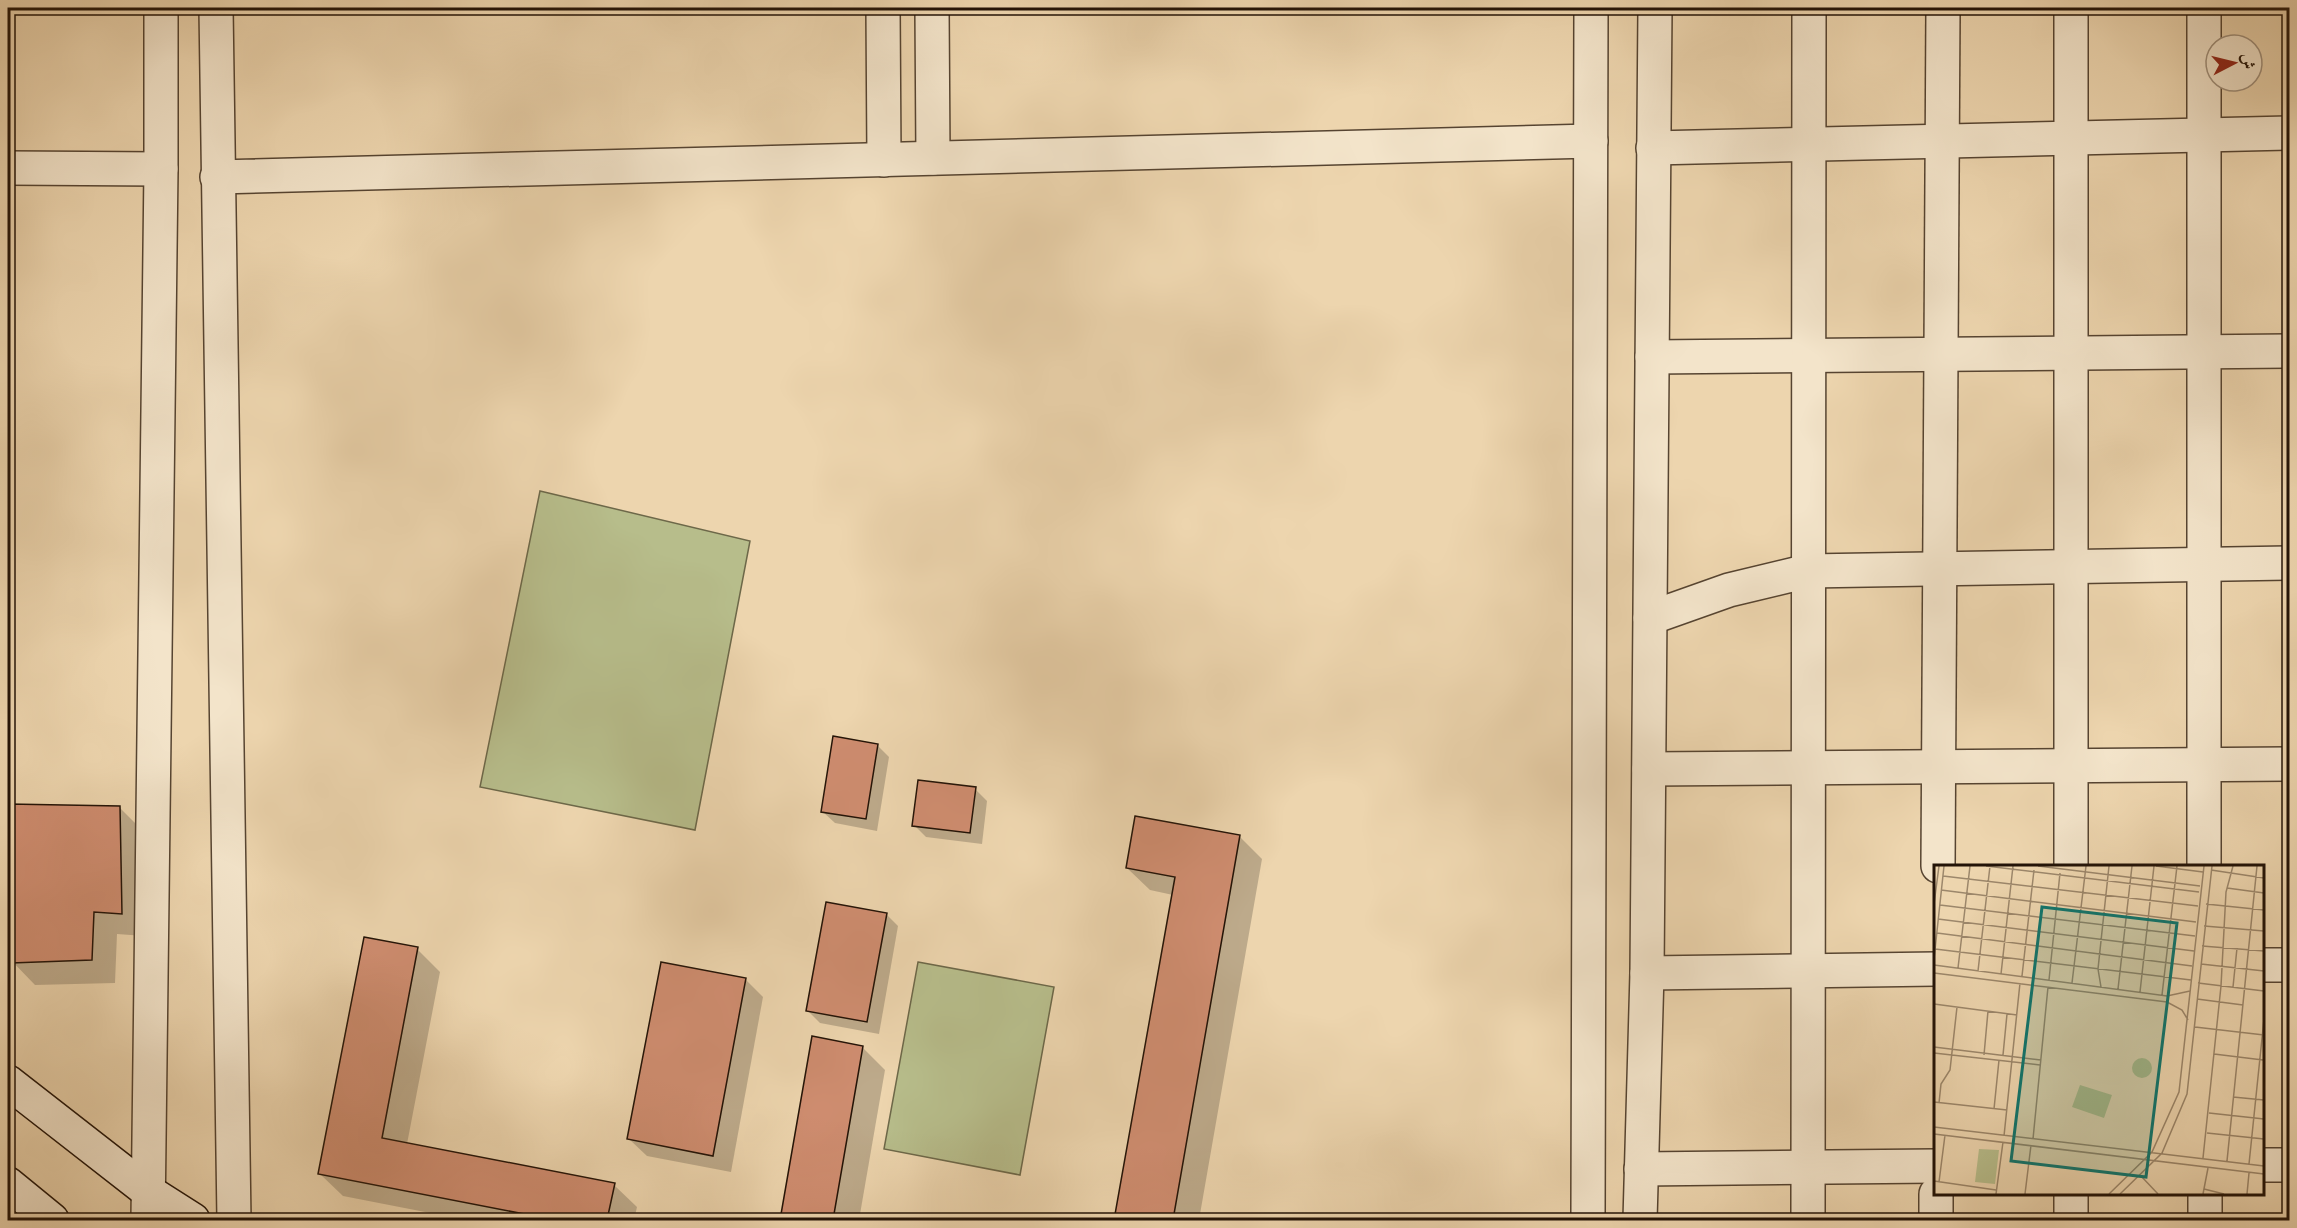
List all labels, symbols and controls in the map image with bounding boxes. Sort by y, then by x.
north arrow [2204,33,2264,93]
text: ش [2238,52,2259,70]
inset map [1934,865,2264,1195]

